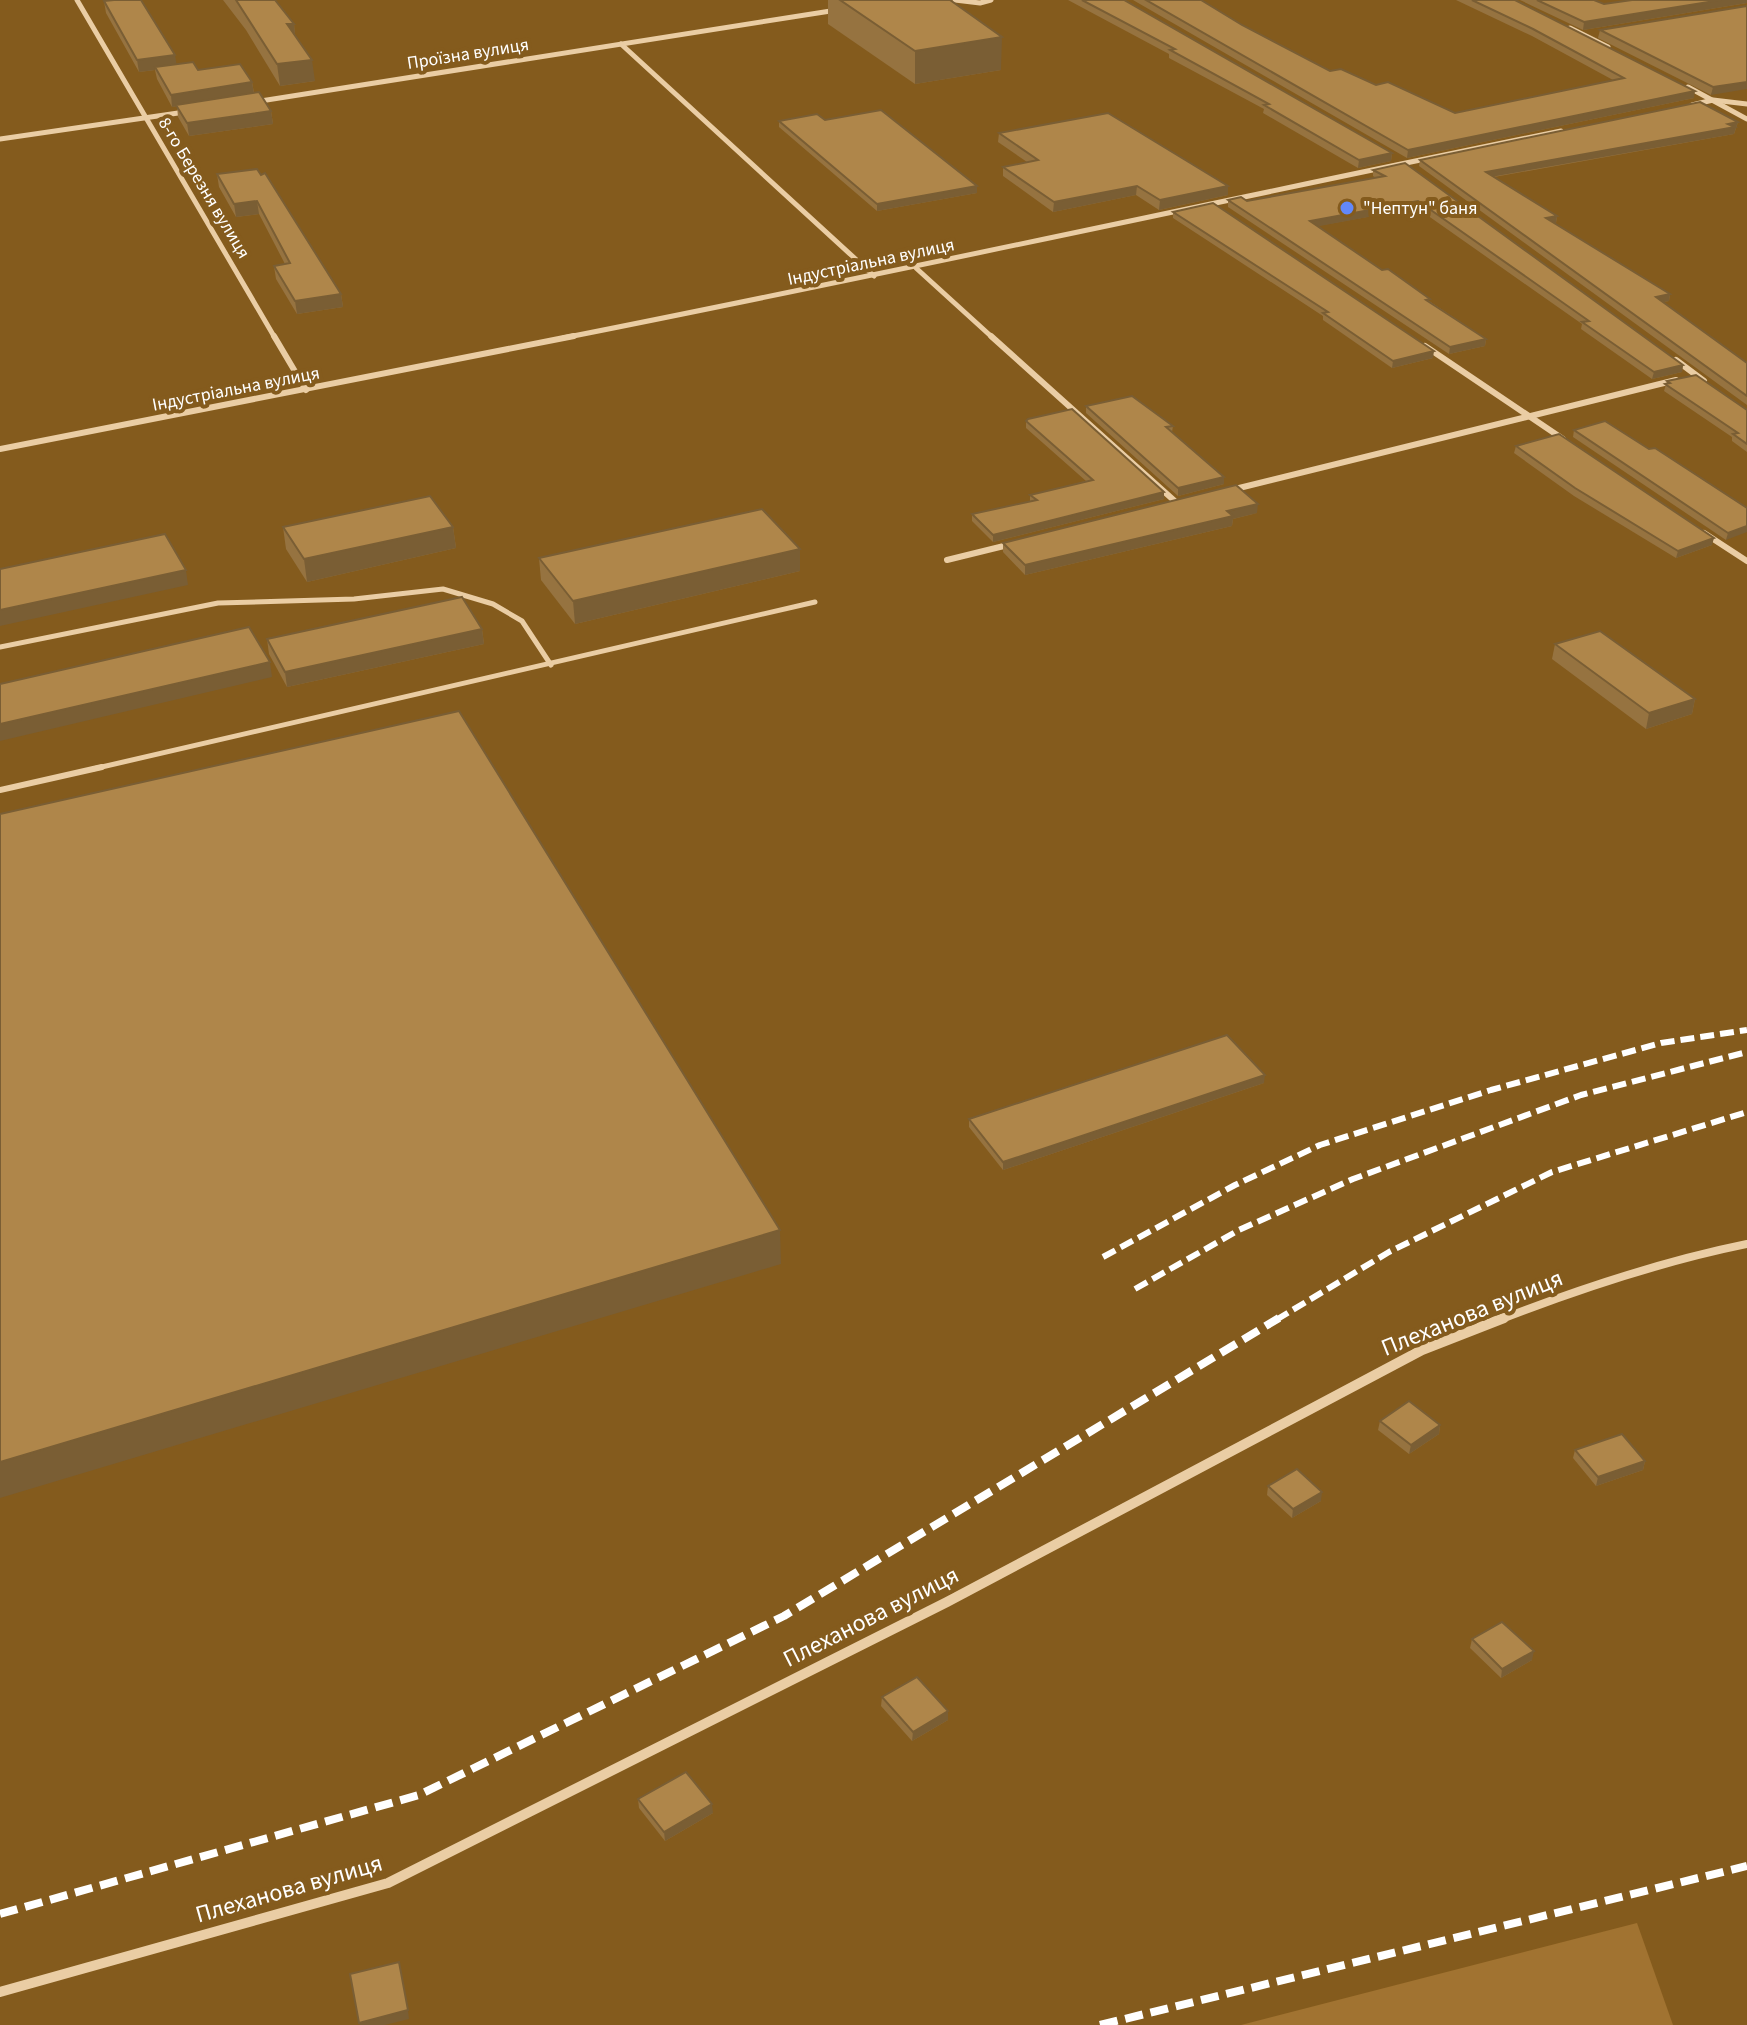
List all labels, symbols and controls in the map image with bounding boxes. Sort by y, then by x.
street label: Проїзна вулиця [405,32,531,76]
street label: 8-го Березня вулиця [152,113,256,263]
place label: "Нептун" баня [1363,196,1477,221]
marker: "Нептун" баня [1338,199,1356,217]
street label: Індустріальна вулиця [785,232,957,292]
street label: Індустріальна вулиця [150,361,322,417]
street label: Плеханова вулиця [1376,1261,1568,1365]
street label: Плеханова вулиця [777,1558,965,1676]
street label: Плеханова вулиця [191,1846,387,1932]

